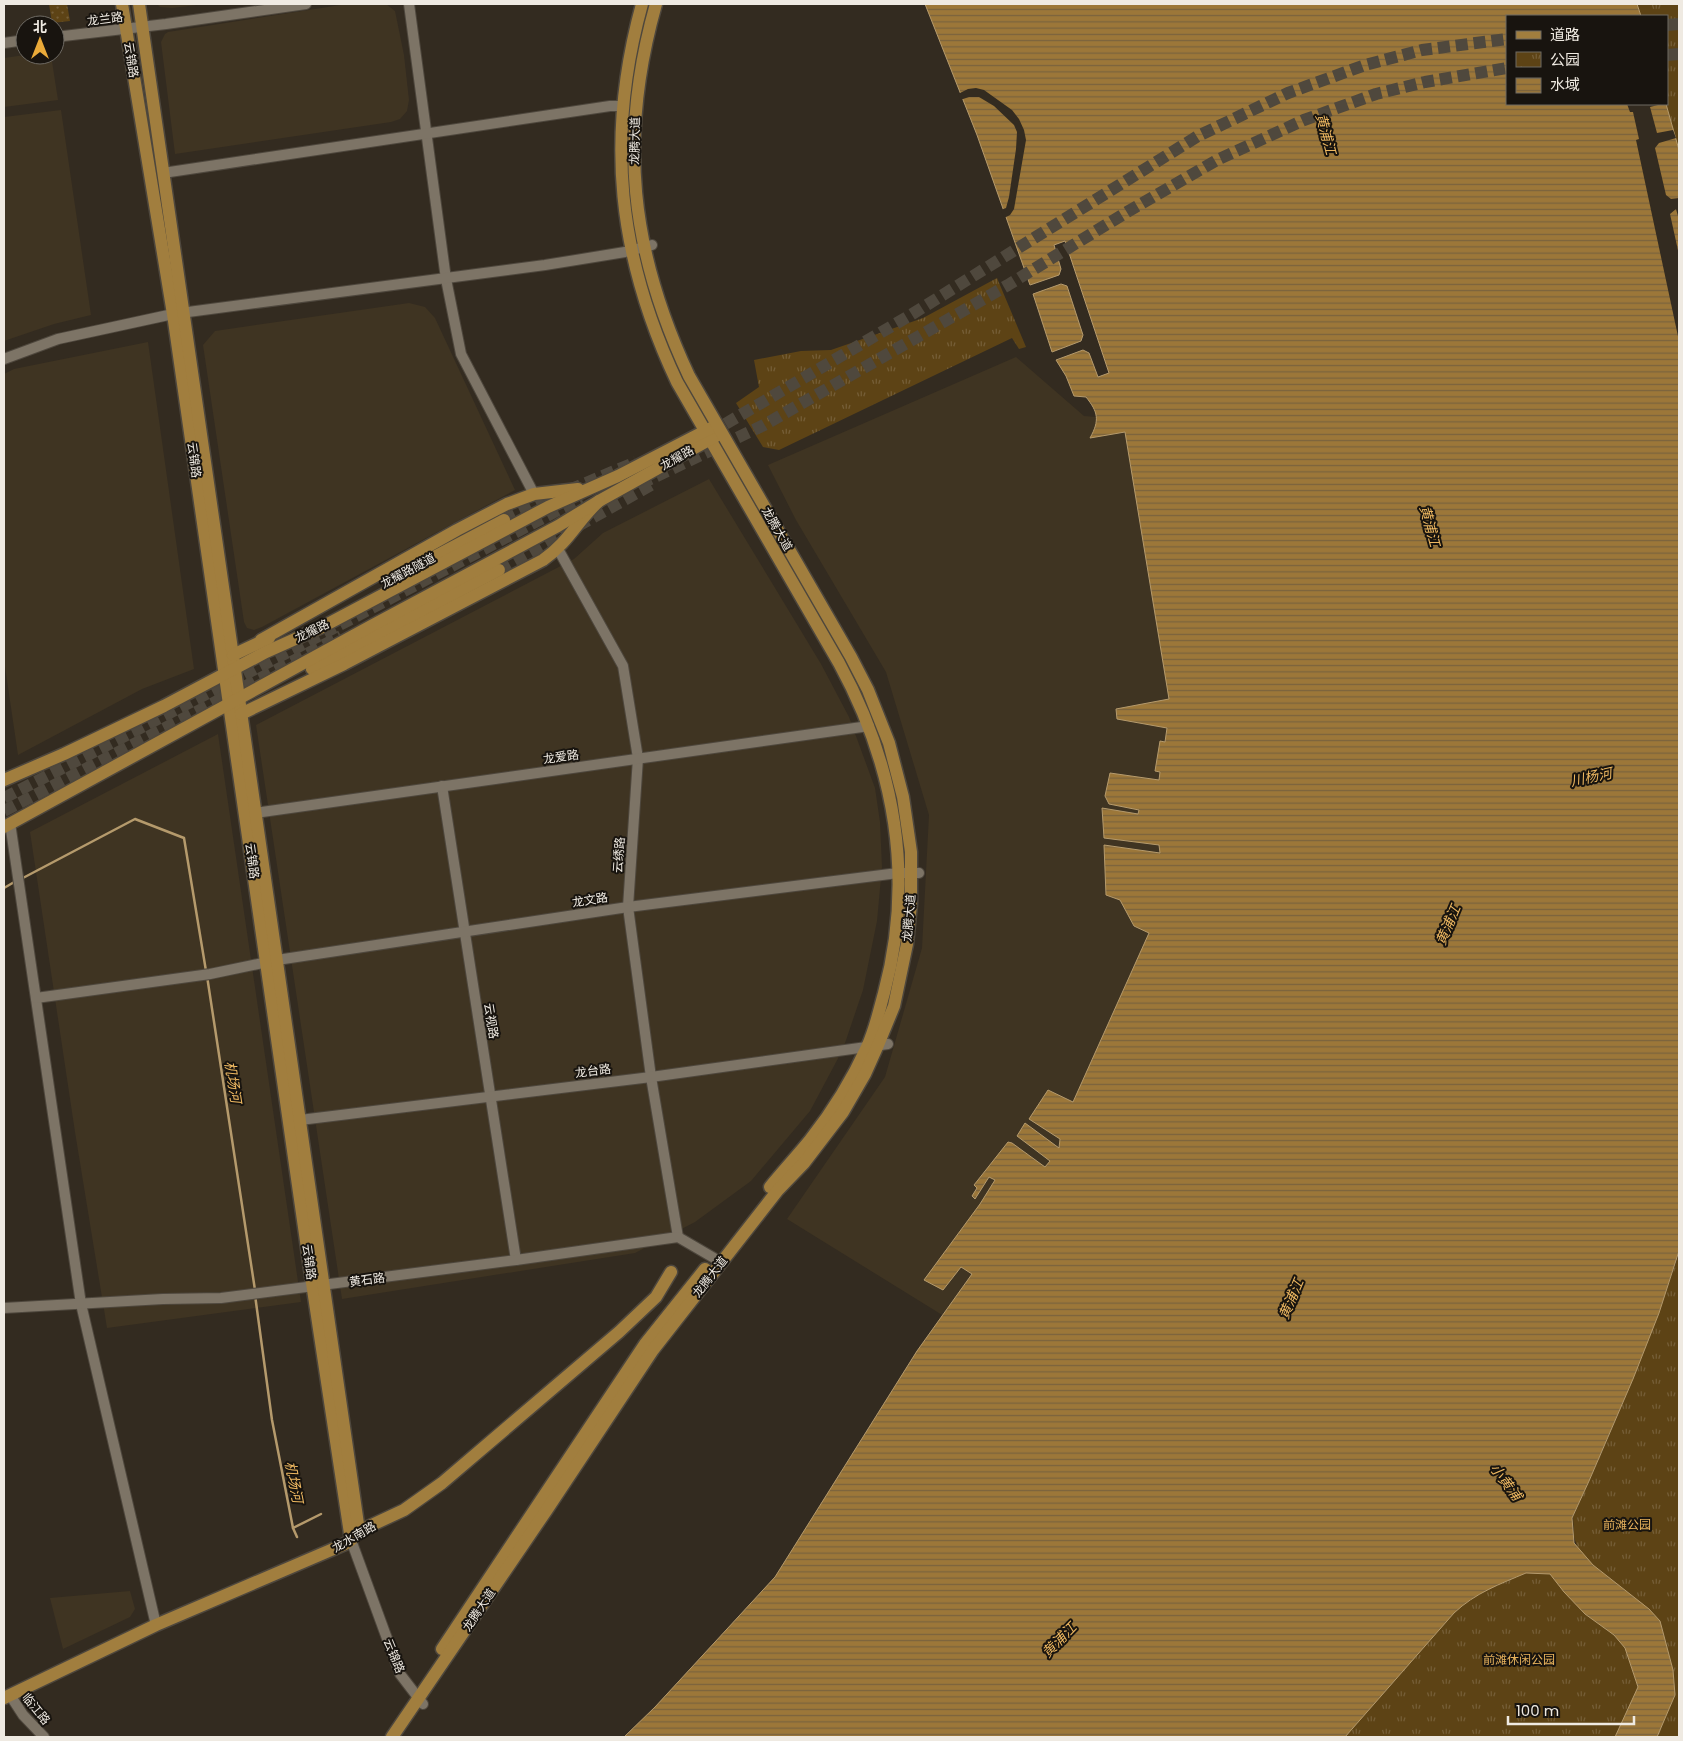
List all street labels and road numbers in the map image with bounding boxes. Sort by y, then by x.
street label: 龙兰路 [86,8,124,29]
street label: 云锦路 [120,41,143,79]
street label: 龙腾大道 [626,117,643,165]
street label: 云锦路 [184,441,205,479]
street label: 龙耀路 [657,441,697,474]
street label: 龙腾大道 [758,504,797,554]
street label: 龙耀路隧道 [377,549,438,592]
street label: 龙耀路 [292,615,332,646]
street label: 龙爱路 [542,746,580,767]
street label: 云绣路 [609,836,628,874]
street label: 云锦路 [242,842,263,880]
street label: 龙文路 [571,888,609,911]
street label: 龙腾大道 [898,893,919,943]
street label: 云视路 [480,1002,503,1040]
street label: 龙台路 [574,1060,612,1081]
street label: 云锦路 [299,1243,320,1281]
street label: 龙腾大道 [688,1253,731,1301]
street label: 黄石路 [348,1269,386,1290]
street label: 龙水南路 [329,1517,379,1556]
street label: 龙腾大道 [458,1585,499,1634]
street label: 云锦路 [380,1636,409,1676]
street label: 临江路 [18,1689,54,1728]

